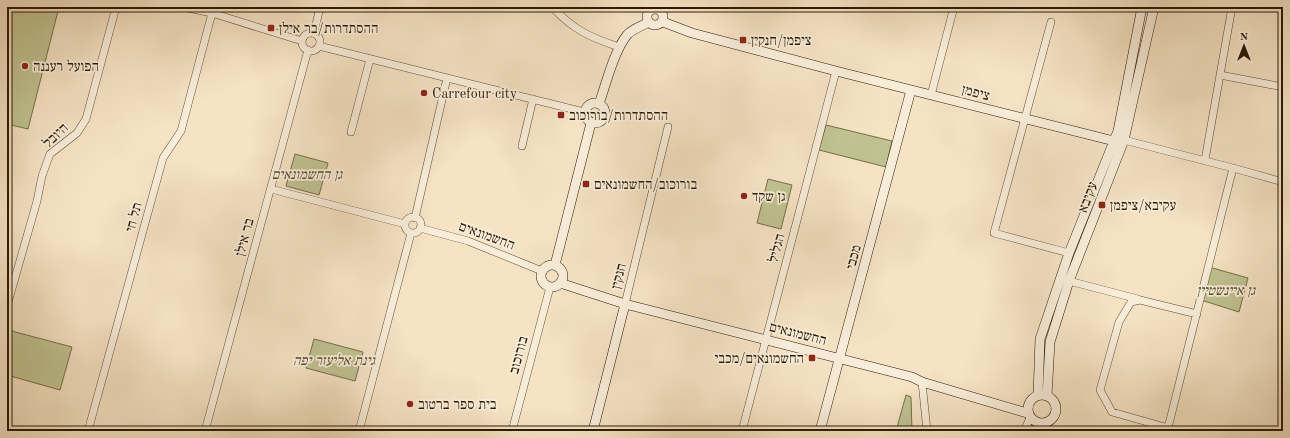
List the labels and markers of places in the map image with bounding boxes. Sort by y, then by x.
place label: ההסתדרות/בר אילן [279,21,378,36]
marker: ההסתדרות/בר אילן [266,23,276,33]
place label: ציפמן/חנקין [751,34,812,48]
marker: ציפמן/חנקין [738,35,748,45]
place label: הפועל רעננה [33,59,99,74]
marker: הפועל רעננה [20,61,30,71]
place label: Carrefour city [432,87,518,101]
marker: Carrefour city [419,88,429,98]
place label: ההסתדרות/בורוכוב [569,109,668,123]
marker: ההסתדרות/בורוכוב [556,110,566,120]
place label: בורוכוב/החשמונאים [594,178,697,192]
marker: בורוכוב/החשמונאים [581,179,591,189]
place label: גן שקד [752,190,786,204]
marker: גן שקד [739,191,749,201]
place label: עקיבא/ציפמן [1110,199,1176,213]
marker: עקיבא/ציפמן [1097,200,1107,210]
place label: החשמונאים/מכבי [714,352,804,366]
marker: החשמונאים/מכבי [807,353,817,363]
place label: בית ספר ברטוב [418,398,497,412]
marker: בית ספר ברטוב [405,399,415,409]

